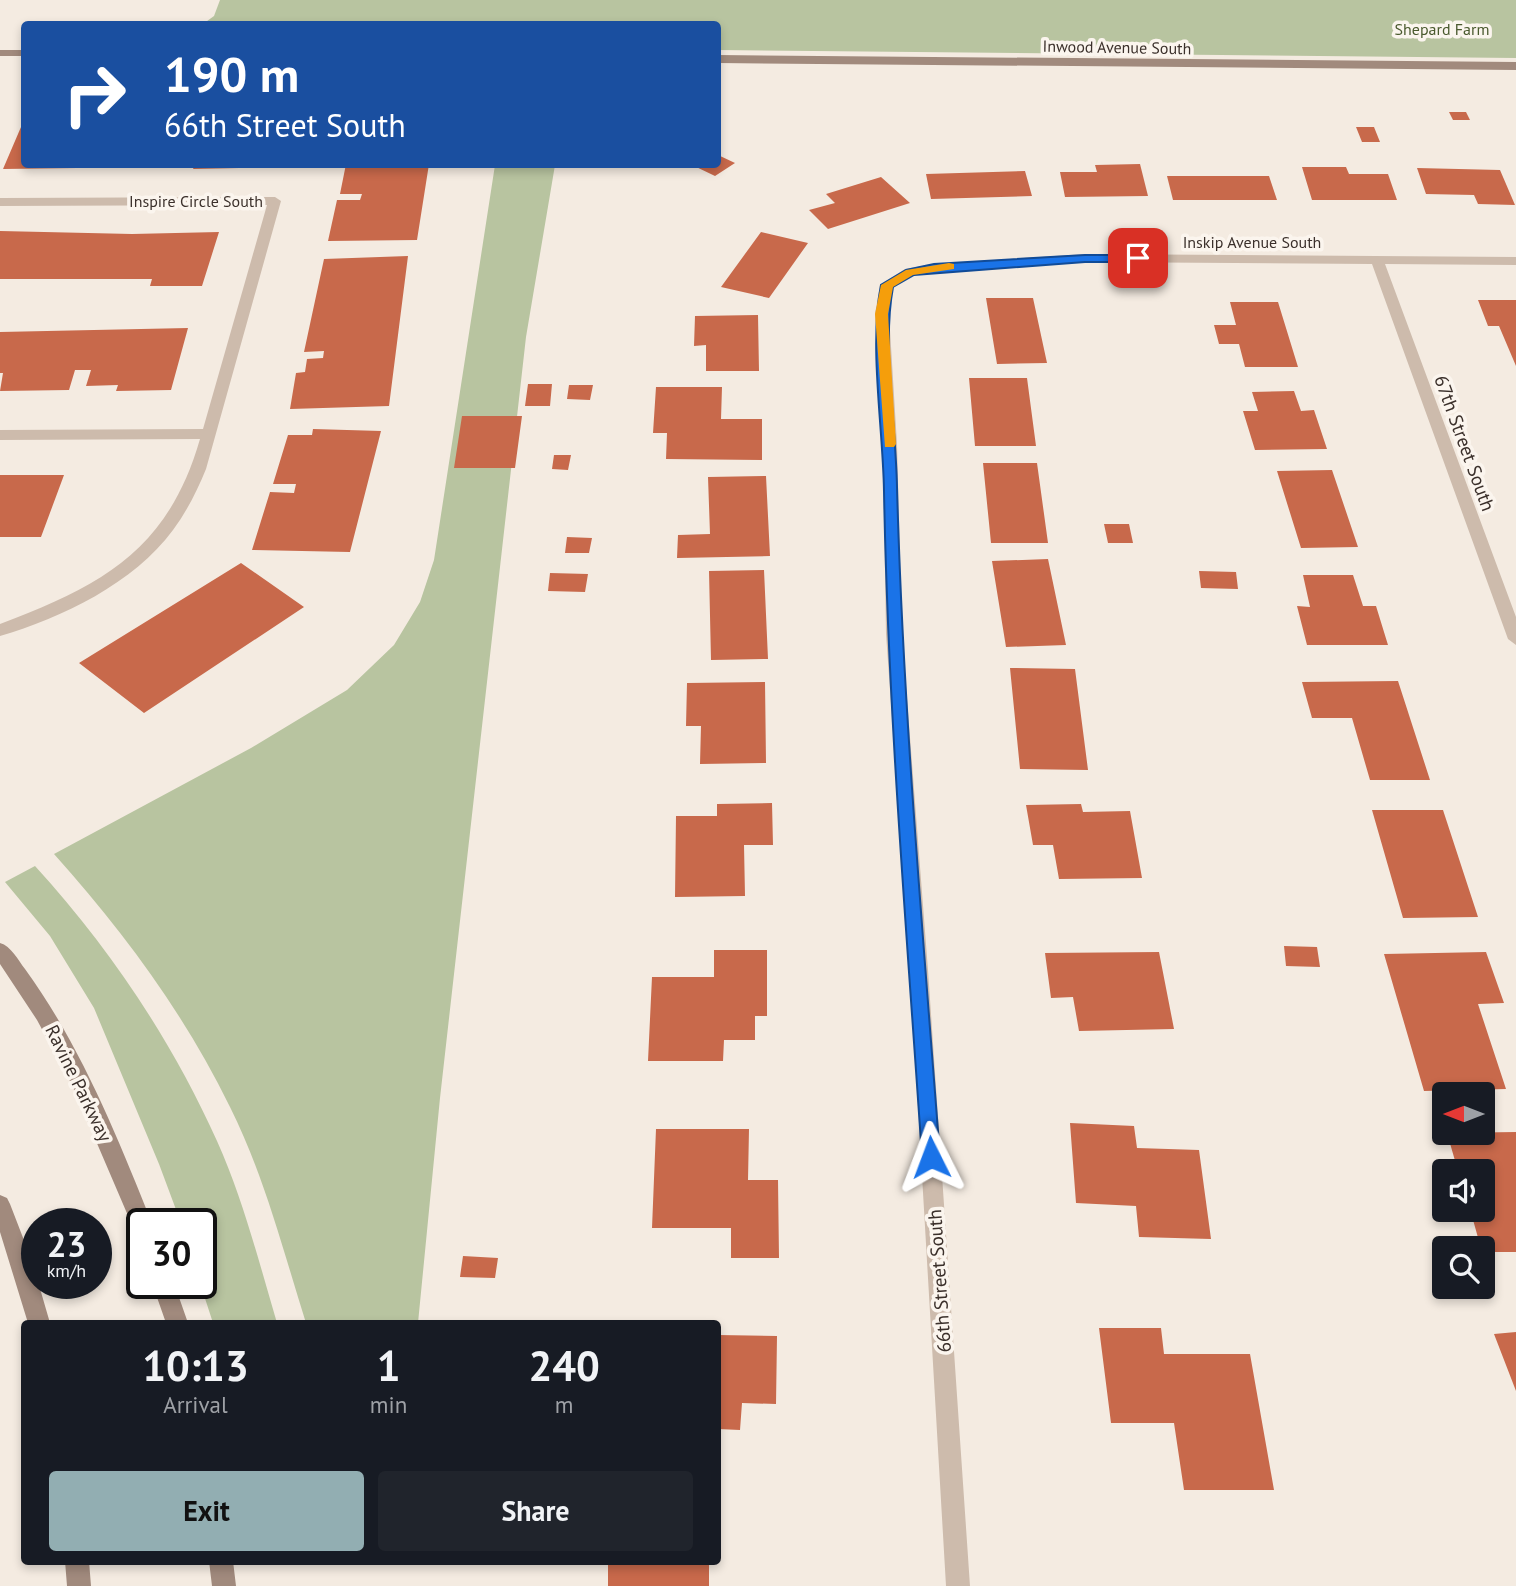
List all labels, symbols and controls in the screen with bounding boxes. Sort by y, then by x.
park label: Shepard Farm [1395,19,1489,39]
street label: Inwood Avenue South [1043,36,1191,58]
text: 190 m [164,42,299,106]
icon: right [49,49,140,140]
text: 66th Street South [164,104,406,146]
street label: Inspire Circle South [129,191,263,211]
pin [1108,228,1168,288]
street label: Inskip Avenue South [1183,232,1321,252]
icon: arrive [1119,239,1157,277]
street label: 67th Street South [1429,372,1501,514]
street label: Ravine Parkway [40,1021,118,1146]
north arrow [1432,1082,1494,1144]
map controls [1432,1082,1495,1299]
position arrow [894,1120,968,1194]
button: sound [1432,1159,1495,1222]
speed limit sign: 30 [126,1208,217,1299]
street label: 66th Street South [922,1209,956,1353]
text: 23 [47,1221,86,1267]
button: search [1432,1236,1495,1299]
text: km/h [47,1259,86,1282]
text: 10:13 [142,1338,249,1393]
text: 1 [377,1338,400,1393]
text: 240 [528,1338,600,1393]
text: Arrival [163,1390,228,1419]
text: min [370,1390,407,1419]
text: m [555,1390,573,1419]
button: Exit [49,1471,364,1551]
button: Share [378,1471,693,1551]

